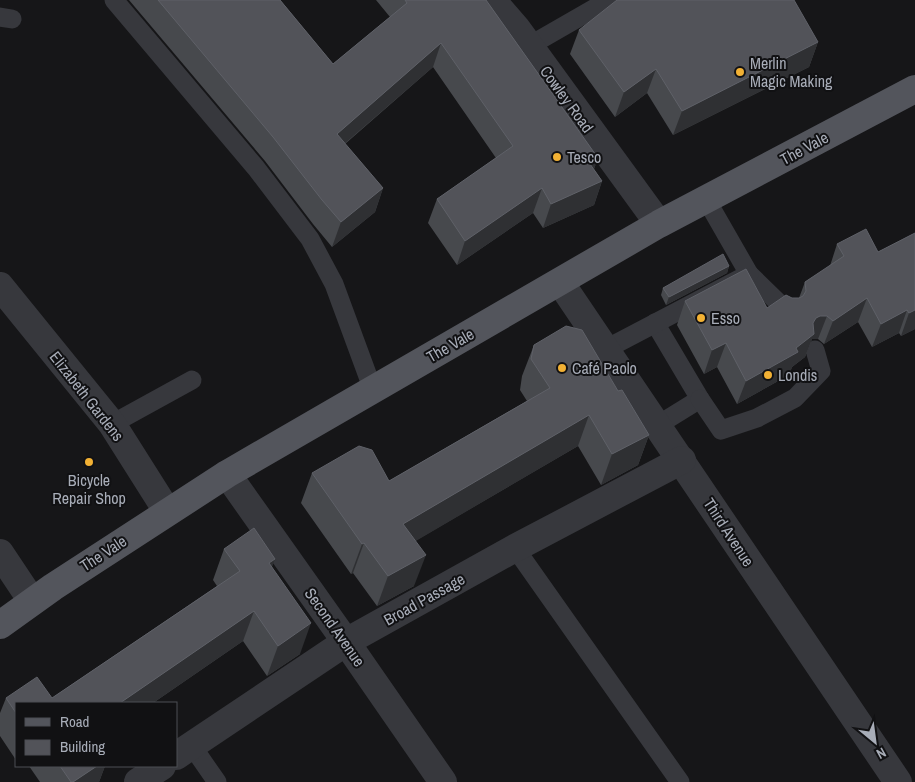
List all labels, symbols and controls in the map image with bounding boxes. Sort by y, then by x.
place label: Merlin Magic Making [750,52,833,92]
street label: Cowley Road [535,61,599,137]
marker: Merlin Magic Making [734,66,746,78]
street label: The Vale [776,126,832,170]
place label: Tesco [567,146,601,168]
marker: Tesco [551,151,563,163]
place label: Esso [711,307,740,329]
marker: Esso [695,312,707,324]
street label: The Vale [422,323,478,367]
street label: Elizabeth Gardens [45,346,129,446]
place label: Café Paolo [572,357,637,379]
marker: Café Paolo [556,362,568,374]
place label: Londis [778,364,817,386]
marker: Londis [762,369,774,381]
marker: Bicycle Repair Shop [83,456,95,468]
place label: Bicycle Repair Shop [52,469,126,509]
street label: Third Avenue [699,493,759,571]
street label: The Vale [75,530,131,576]
street label: Broad Passage [379,568,469,630]
street label: Second Avenue [300,583,370,671]
legend [15,702,178,767]
text: Road [60,711,89,732]
north arrow [850,717,900,767]
text: Building [60,736,105,757]
text: N [873,743,889,763]

